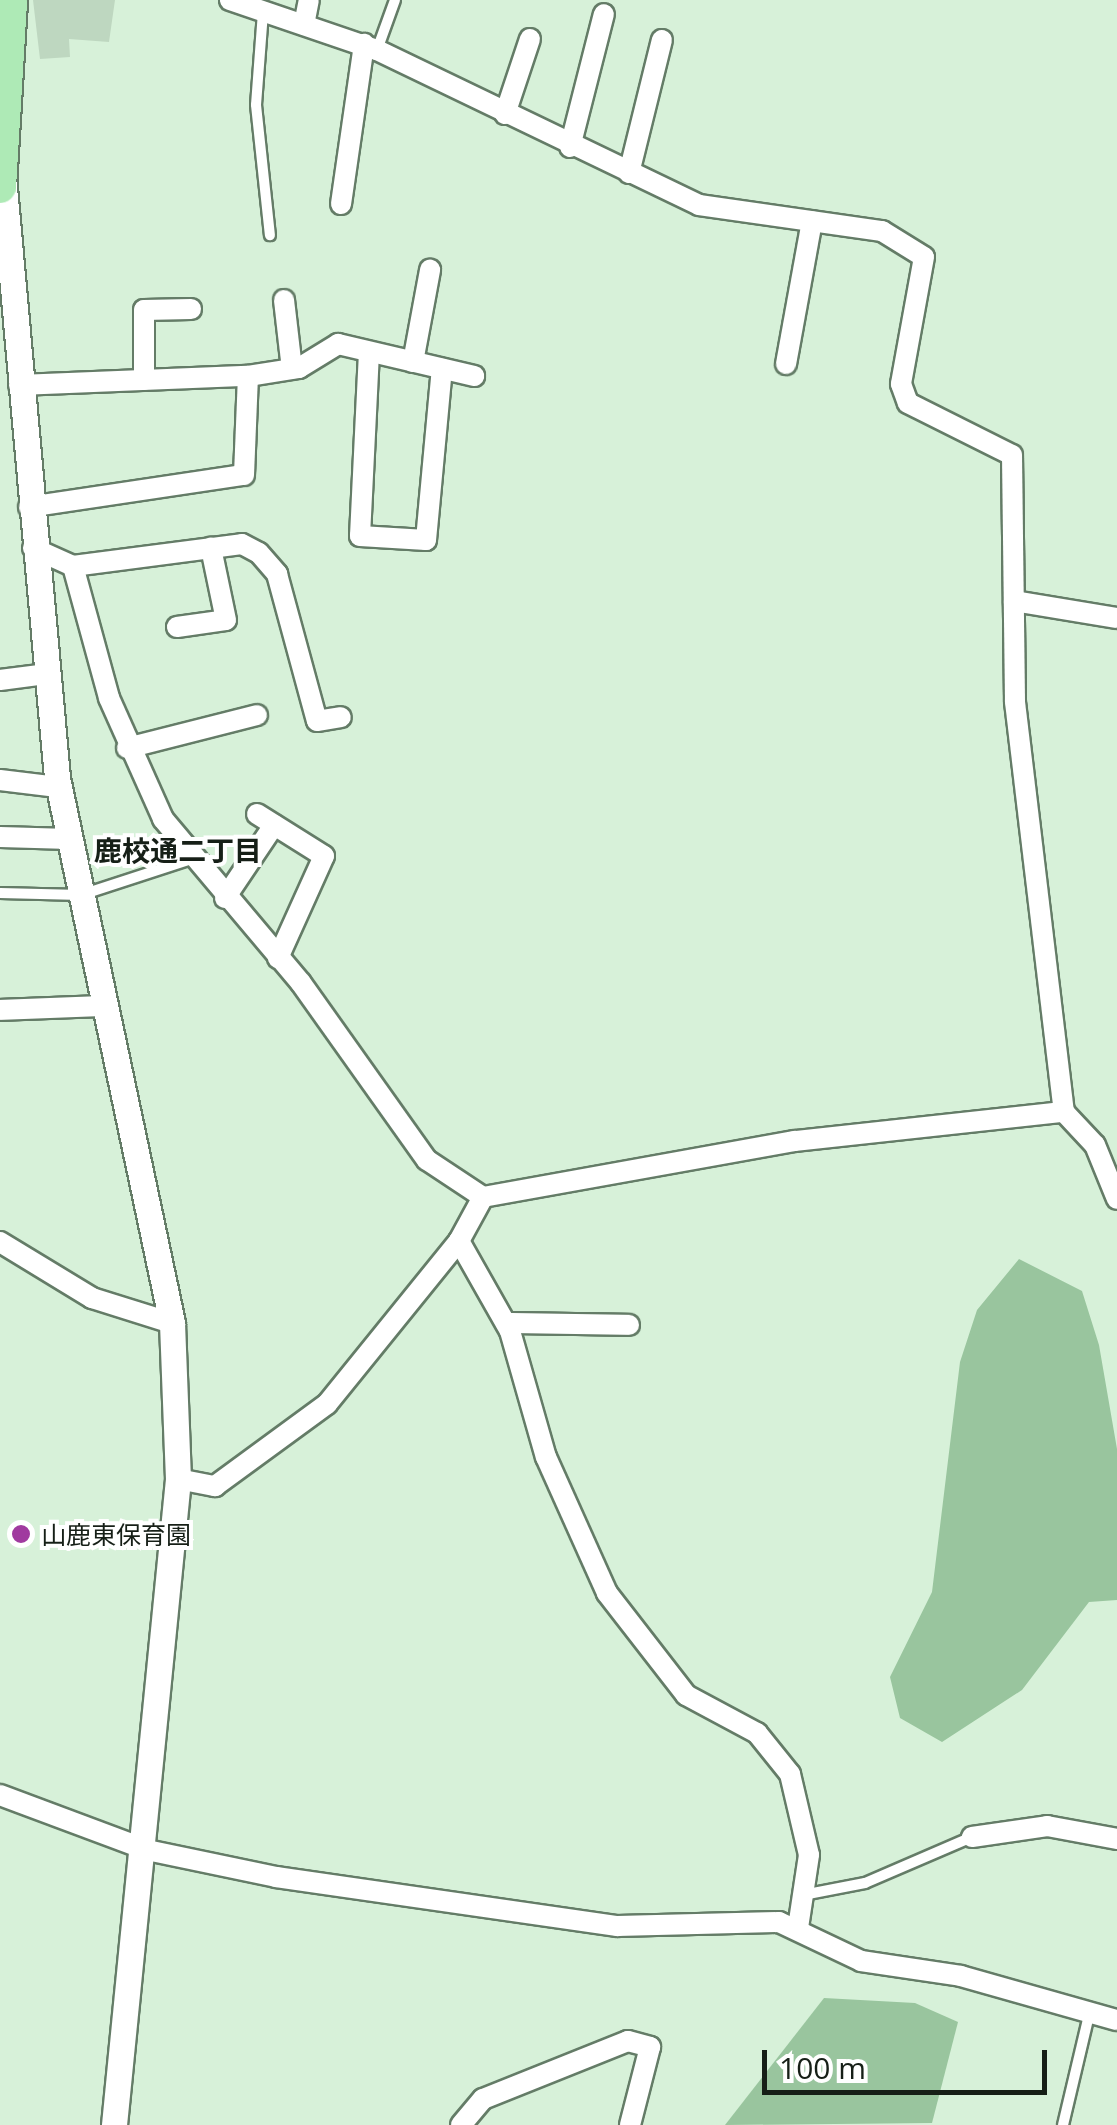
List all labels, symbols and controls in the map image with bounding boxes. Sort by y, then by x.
district label: 鹿校通二丁目 [94,833,262,867]
place label: 山鹿東保育園 [41,1519,191,1549]
marker: 山鹿東保育園 [10,1523,32,1545]
scale bar [767,2030,1052,2092]
text: 100 m [779,2047,866,2088]

